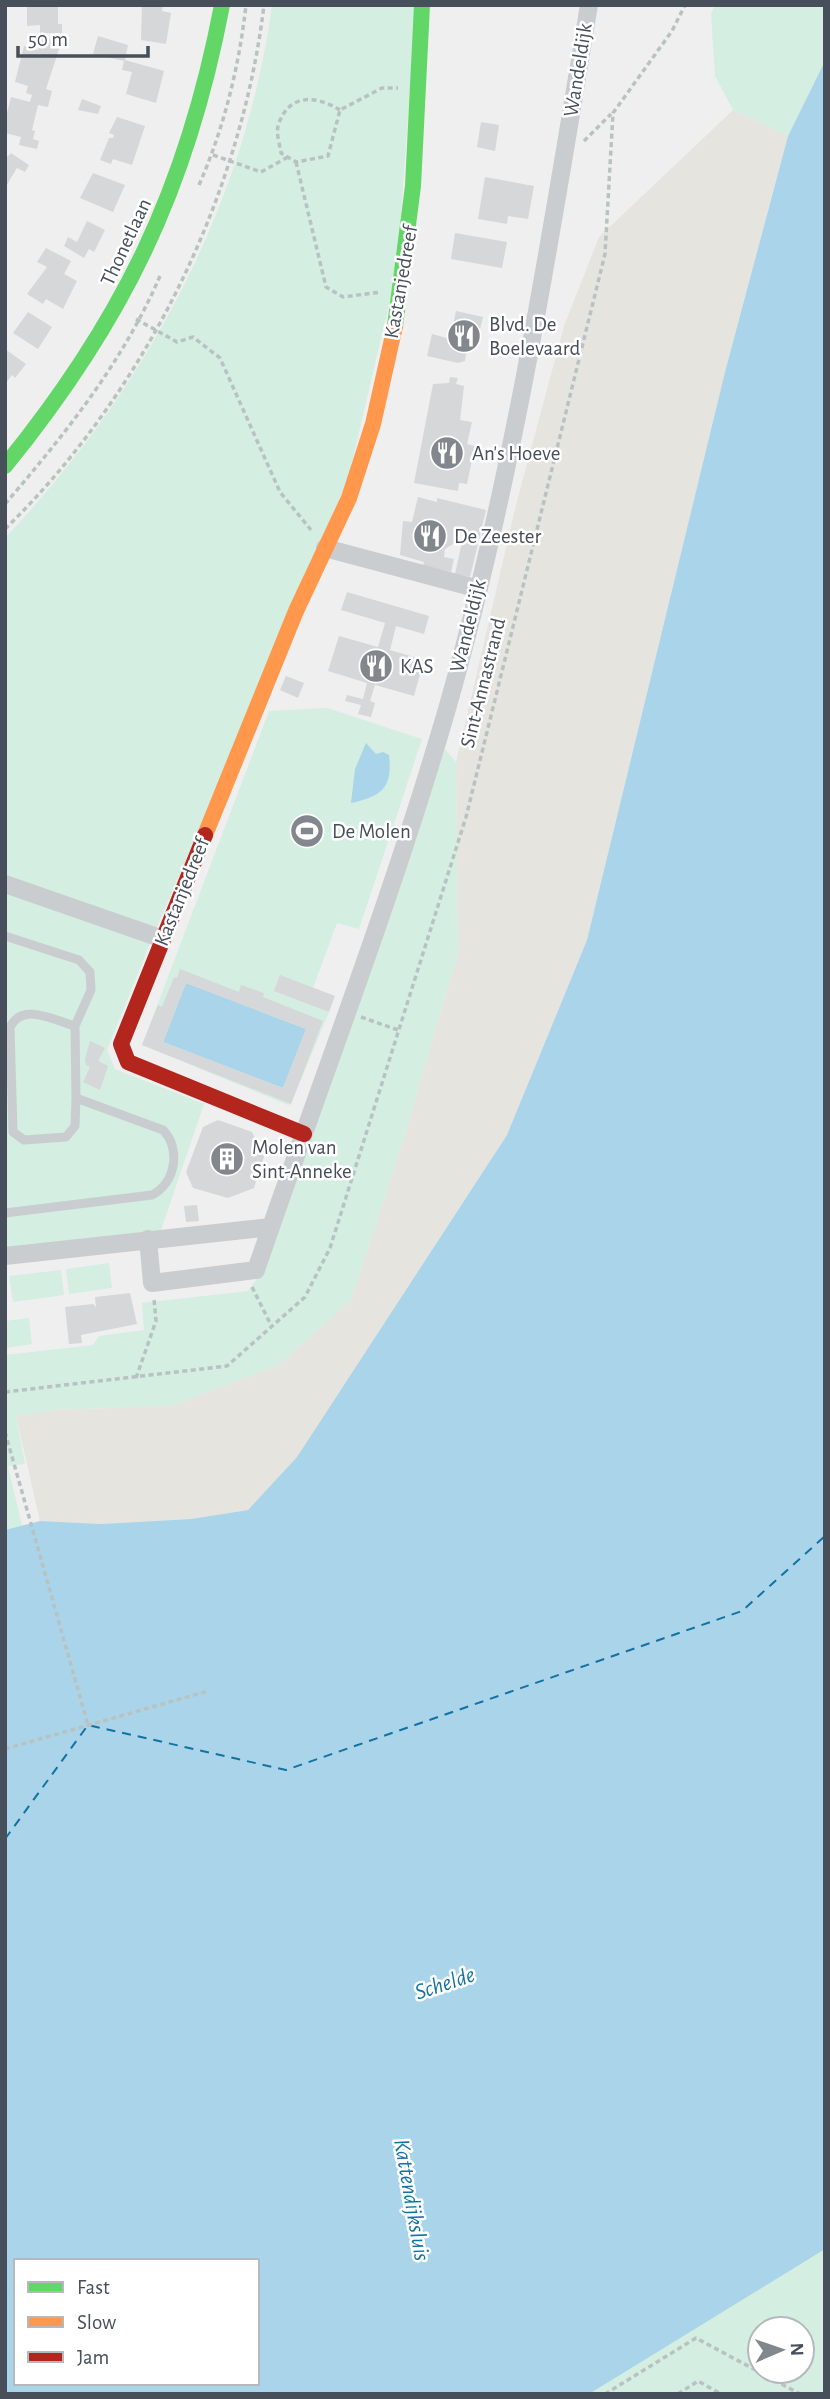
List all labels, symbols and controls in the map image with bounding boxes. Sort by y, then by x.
scale bar [18,14,147,58]
street label: Wandeldijk [560,21,596,118]
text: 50 m [28,29,68,50]
street label: Thonetlaan [97,195,155,289]
street label: Kastanjedreef [381,222,422,340]
place label: Blvd. De Boelevaard [489,314,580,359]
restaurant icon: Blvd. De Boelevaard [445,317,483,355]
restaurant icon: An's Hoeve [428,434,466,472]
place label: An's Hoeve [472,443,560,464]
restaurant icon: De Zeester [411,517,449,555]
place label: De Zeester [454,526,541,547]
street label: Wandeldijk [446,577,490,675]
street label: Sint-Annastrand [457,616,509,750]
restaurant icon: KAS [357,647,395,685]
place label: KAS [400,656,434,677]
sports icon: De Molen [288,812,326,850]
place label: De Molen [332,821,411,842]
street label: Kastanjedreef [151,834,214,949]
place label: Molen van Sint-Anneke [252,1137,352,1182]
building icon: Molen van Sint-Anneke [208,1140,246,1178]
water label: Schelde [412,1963,478,2004]
water label: Kattendijksluis [389,2137,433,2263]
legend [14,2259,259,2385]
text: Fast [77,2277,110,2298]
text: Slow [77,2312,116,2333]
north arrow [746,2315,816,2385]
text: N [787,2343,806,2356]
text: Jam [77,2347,109,2368]

